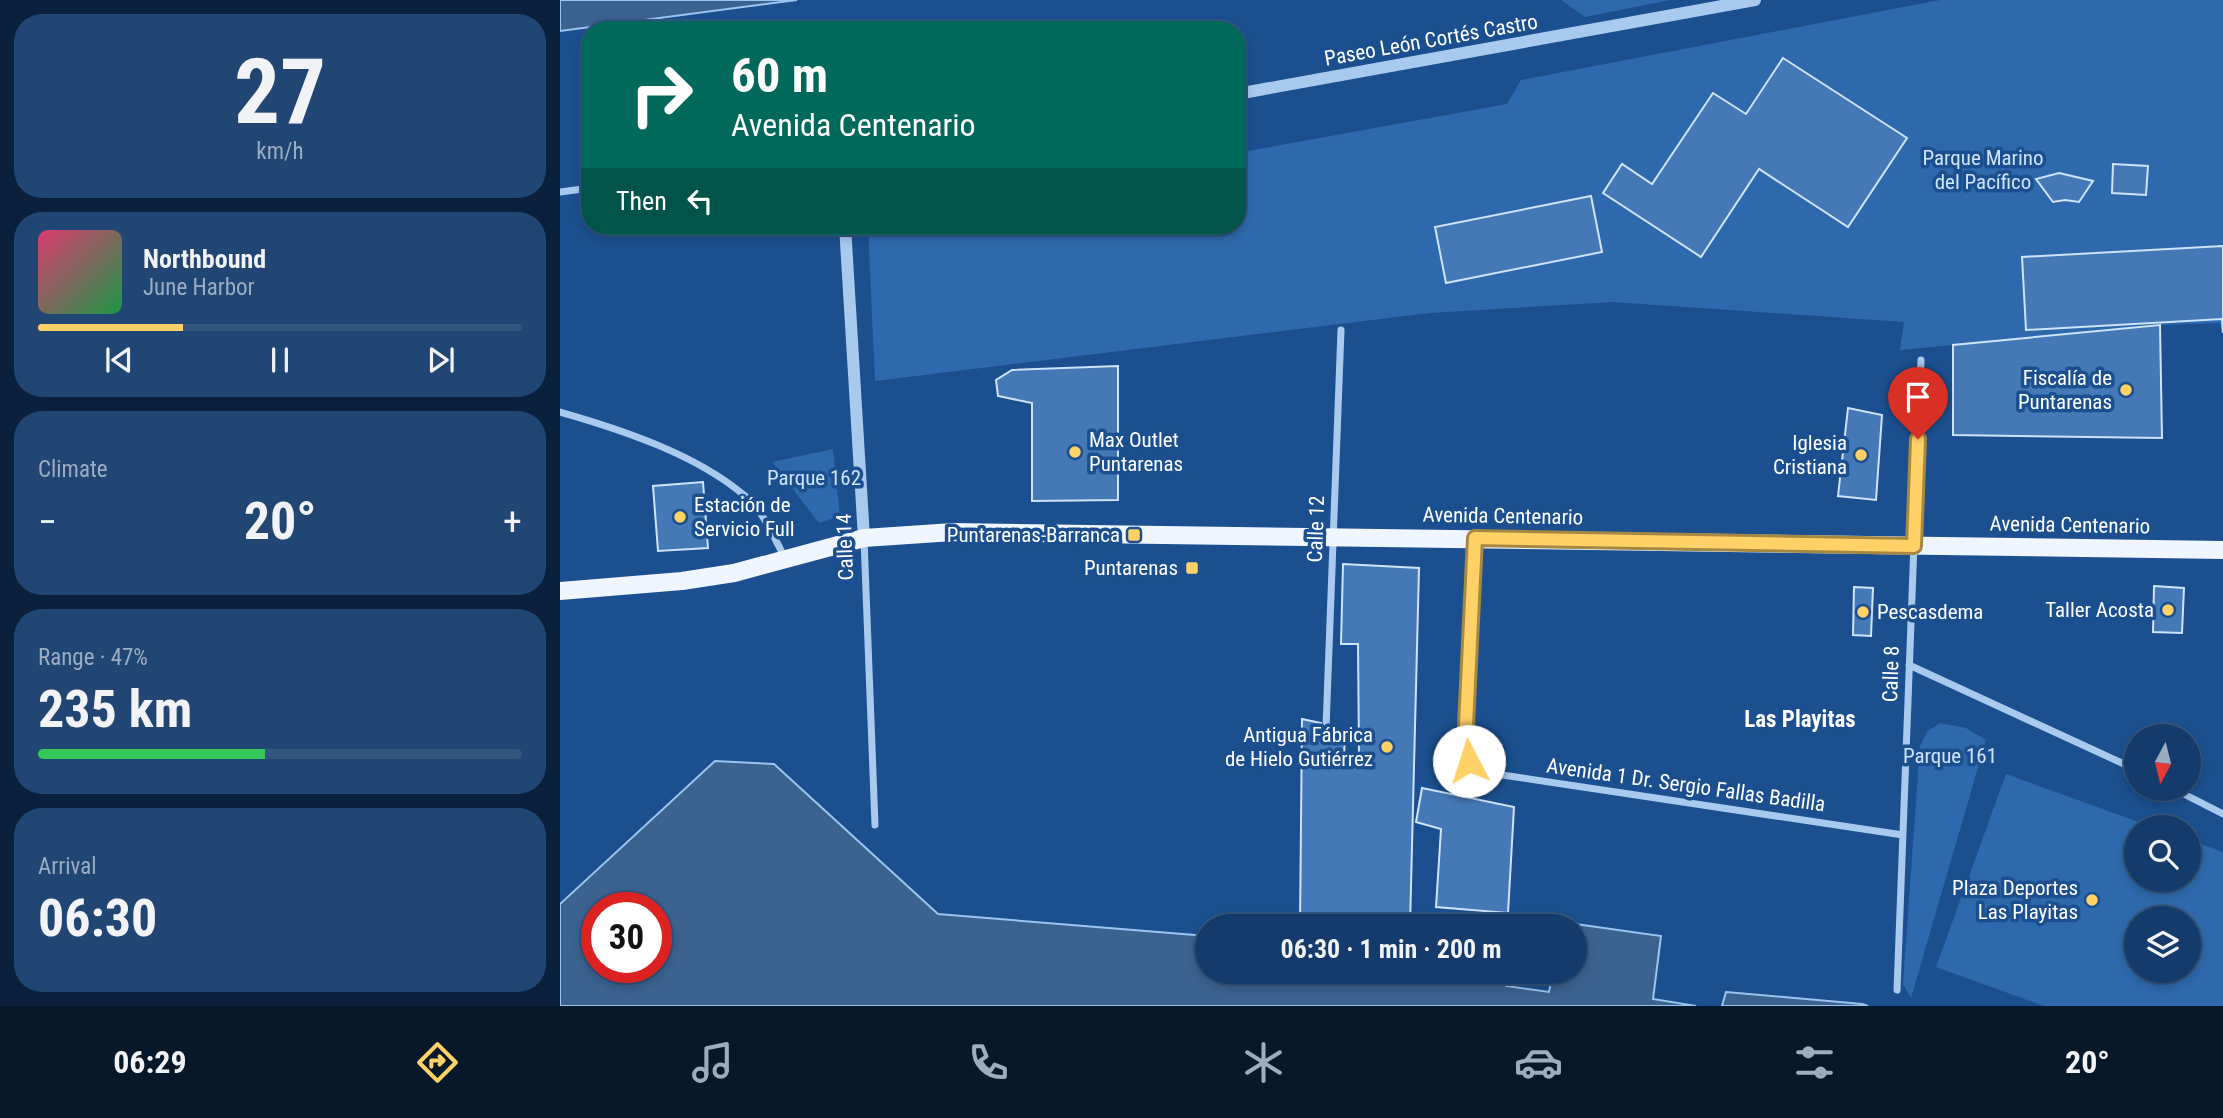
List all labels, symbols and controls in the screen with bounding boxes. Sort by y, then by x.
street label: Paseo León Cortés Castro [1323,9,1539,71]
text: 27 [234,39,326,145]
text: 60 m [731,47,828,104]
icon: right [616,49,707,140]
text: Avenida Centenario [731,106,976,144]
text: km/h [256,138,304,165]
park label: Parque Marino del Pacífico [1923,146,2043,194]
icon: left [681,182,719,220]
text: Then [616,186,667,216]
text: Northbound [143,244,266,274]
text: June Harbor [143,274,255,301]
icon: previous [100,341,138,379]
icon: pause [261,341,299,379]
icon: next [422,341,460,379]
place label: Fiscalía de Puntarenas [2018,366,2112,414]
pin [1888,367,1948,439]
icon: arrive [1899,378,1937,416]
marker: Fiscalía de Puntarenas [2118,382,2134,398]
place label: Max Outlet Puntarenas [1089,428,1183,476]
place label: Iglesia Cristiana [1773,431,1847,479]
marker: Max Outlet Puntarenas [1067,444,1083,460]
marker: Iglesia Cristiana [1853,447,1869,463]
text: Climate [38,456,108,483]
park label: Parque 162 [767,466,861,490]
text: 20° [244,491,316,552]
place label: Estación de Servicio Full [694,493,795,541]
street label: Calle 12 [1303,495,1329,563]
text: − [38,500,57,544]
text: + [503,500,522,544]
street label: Avenida Centenario [1423,503,1583,529]
marker: Estación de Servicio Full [672,509,688,525]
street label: Avenida Centenario [1990,512,2150,538]
street label: Calle 14 [832,513,858,581]
place label: Puntarenas-Barranca [947,523,1120,547]
marker: Puntarenas-Barranca [1126,527,1142,543]
place label: Puntarenas [1084,556,1178,580]
marker: Puntarenas [1184,560,1200,576]
place label: Taller Acosta [2045,598,2154,622]
place label: Pescasdema [1877,600,1983,624]
marker: Taller Acosta [2160,602,2176,618]
marker: Pescasdema [1855,604,1871,620]
text: Range · 47% [38,644,148,671]
street label: Calle 8 [1878,645,1904,703]
text: 235 km [38,679,192,740]
district label: Las Playitas [1744,706,1856,733]
place label: Antigua Fábrica de Hielo Gutiérrez [1225,723,1373,771]
position arrow [1432,724,1506,798]
north arrow [2124,724,2202,802]
map controls [2124,724,2201,983]
marker: Antigua Fábrica de Hielo Gutiérrez [1379,739,1395,755]
park label: Parque 161 [1903,744,1997,768]
street label: Avenida 1 Dr. Sergio Fallas Badilla [1545,754,1827,816]
button: search [2124,815,2201,892]
text: Arrival [38,853,97,880]
place label: Plaza Deportes Las Playitas [1952,876,2078,924]
text: 06:30 [38,888,157,949]
speed limit sign: 30 [581,892,672,983]
marker: Plaza Deportes Las Playitas [2084,892,2100,908]
button: layers [2124,906,2201,983]
text: 06:30 · 1 min · 200 m [1281,934,1501,964]
icon: directions [413,1038,462,1087]
icon: music [688,1038,737,1087]
icon: phone [964,1038,1013,1087]
icon: climate [1239,1038,1288,1087]
icon: car [1514,1038,1563,1087]
icon: filters [1790,1038,1839,1087]
text: 06:29 [113,1043,187,1081]
text: 20° [2065,1043,2110,1081]

